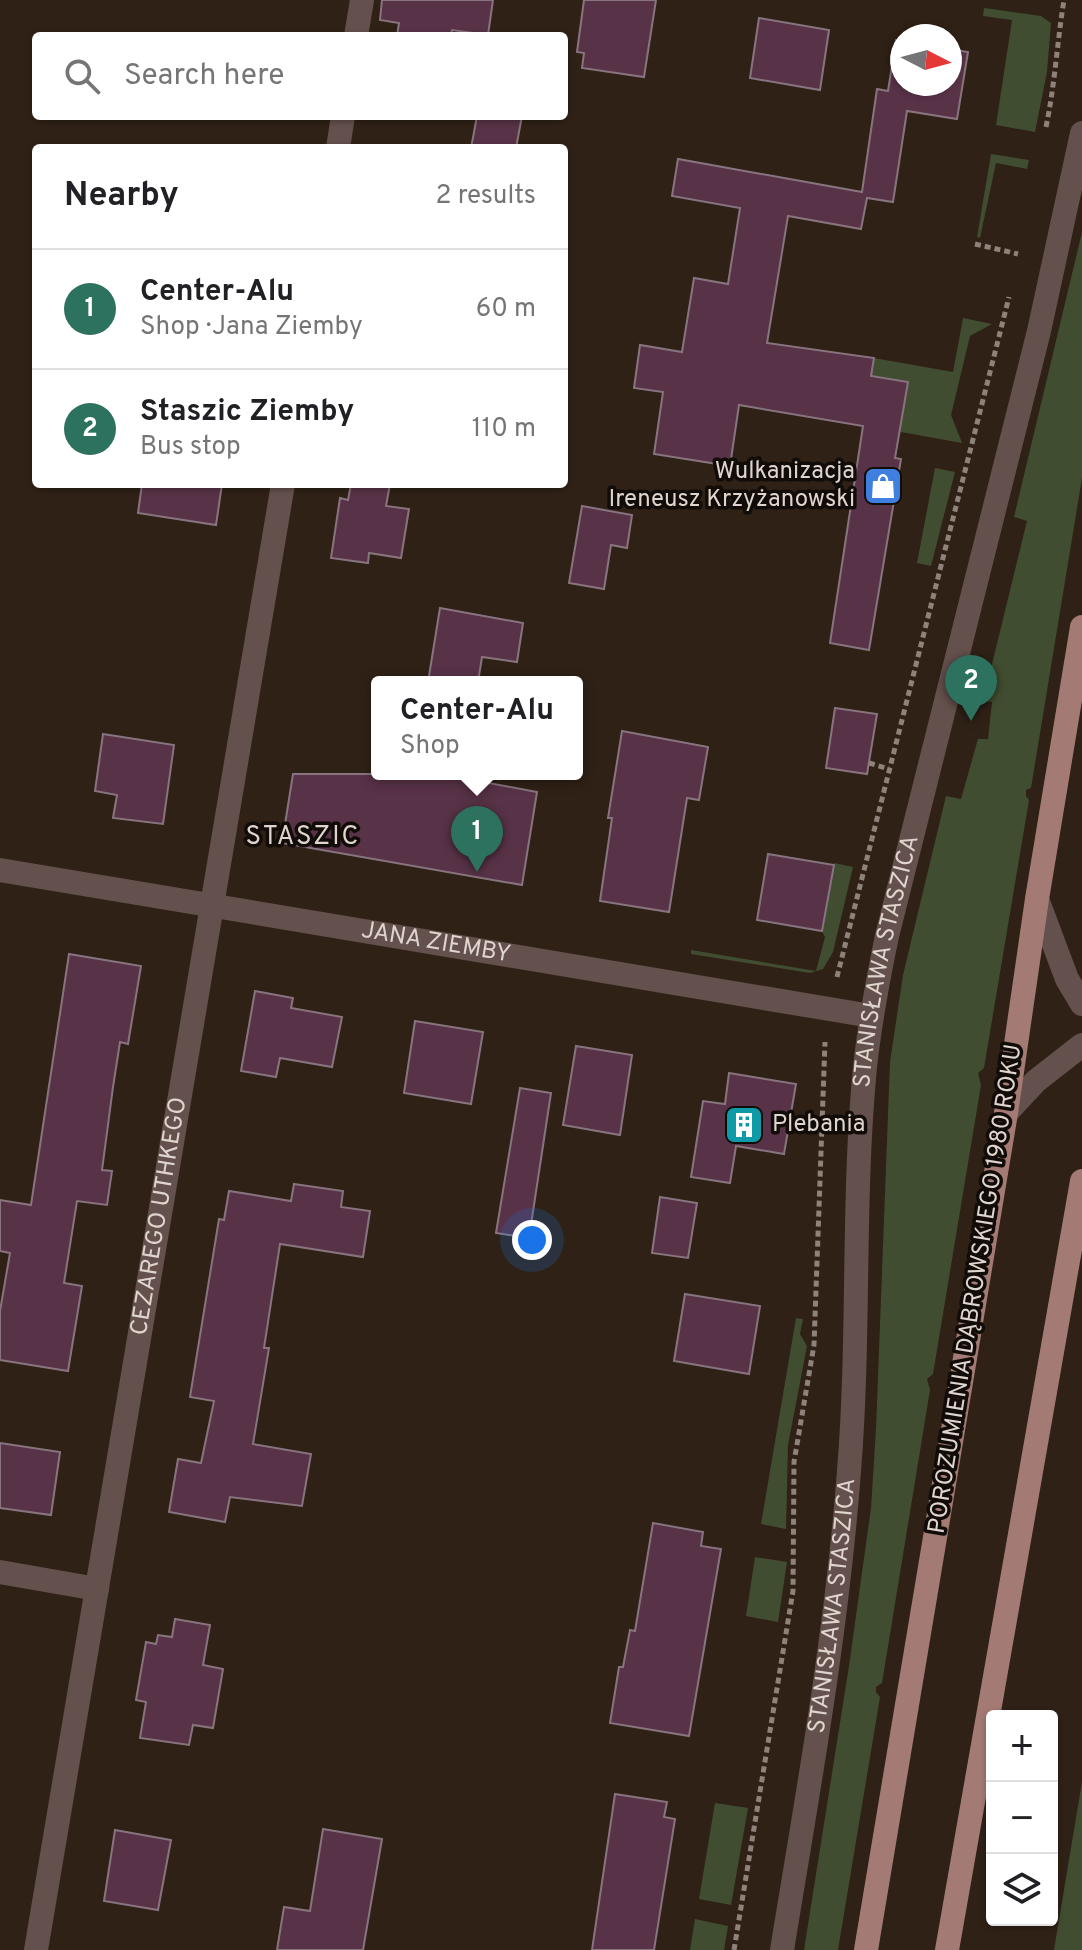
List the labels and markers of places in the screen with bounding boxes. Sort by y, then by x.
place label: Wulkanizacja Ireneusz Krzyżanowski [609,457,855,515]
shop icon: Wulkanizacja Ireneusz Krzyżanowski [862,465,904,507]
pin: 2 [945,655,997,721]
pin: 1 [451,806,503,872]
building icon: Plebania [723,1104,765,1146]
place label: Plebania [772,1110,865,1140]

